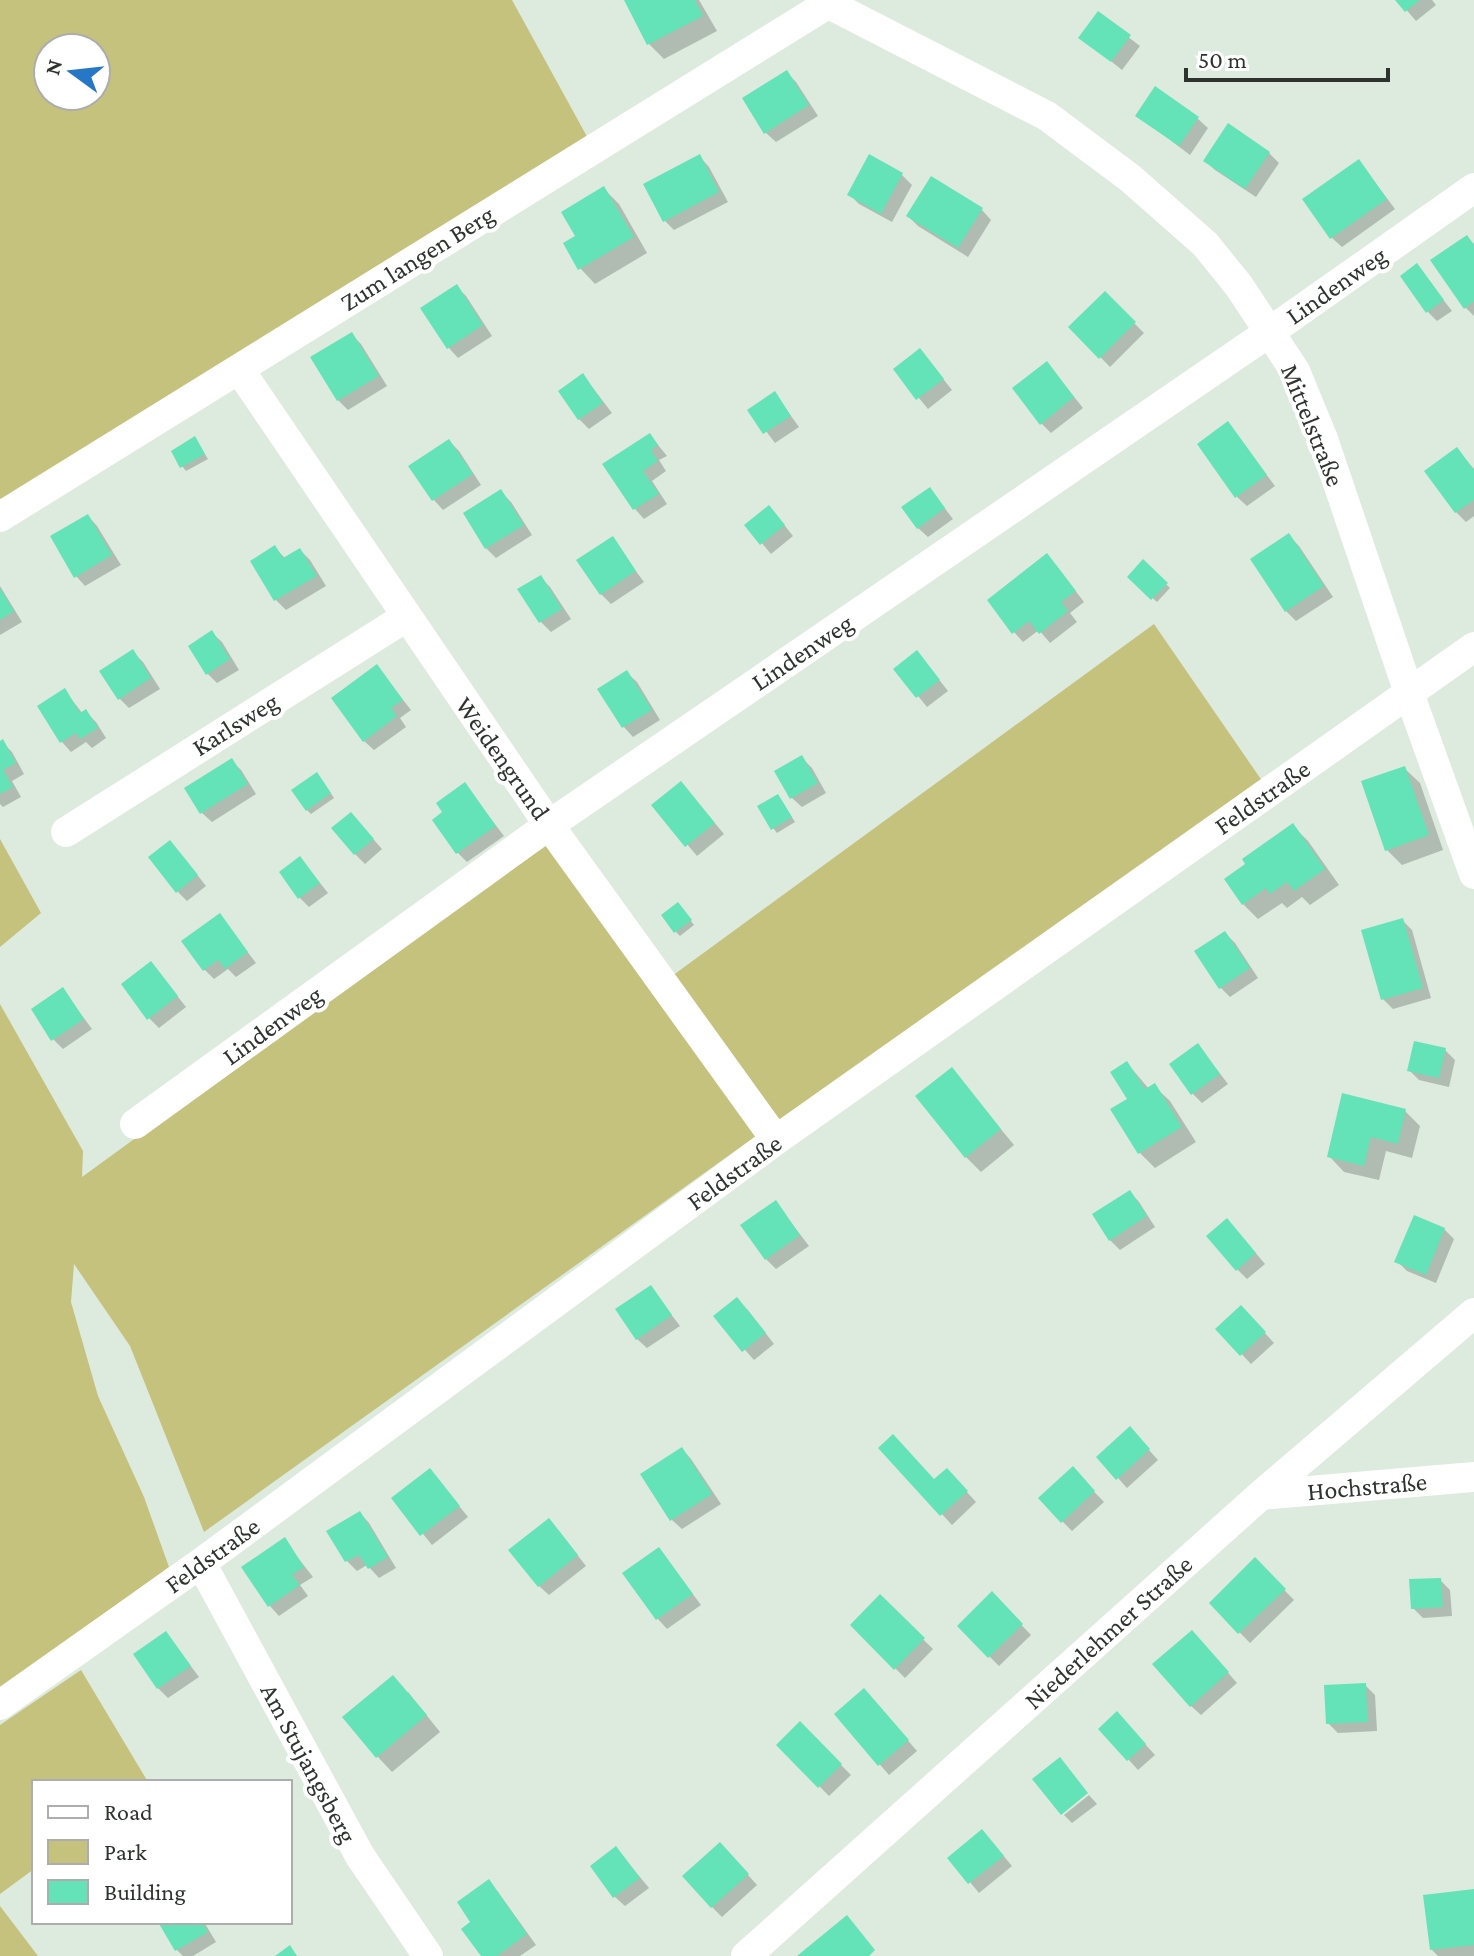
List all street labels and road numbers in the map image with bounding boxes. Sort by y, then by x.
street label: Zum langen Berg [335,199,500,317]
street label: Lindenweg [1281,240,1392,330]
street label: Mittelstraße [1275,360,1350,491]
street label: Lindenweg [746,608,859,697]
street label: Karlsweg [187,687,284,762]
street label: Weidengrund [450,691,556,826]
street label: Feldstraße [1209,754,1316,841]
street label: Lindenweg [217,979,328,1071]
street label: Feldstraße [681,1128,787,1216]
street label: Hochstraße [1306,1467,1428,1506]
street label: Feldstraße [159,1511,265,1599]
street label: Niederlehmer Straße [1019,1549,1198,1715]
street label: Am Stujangsberg [254,1679,363,1848]

